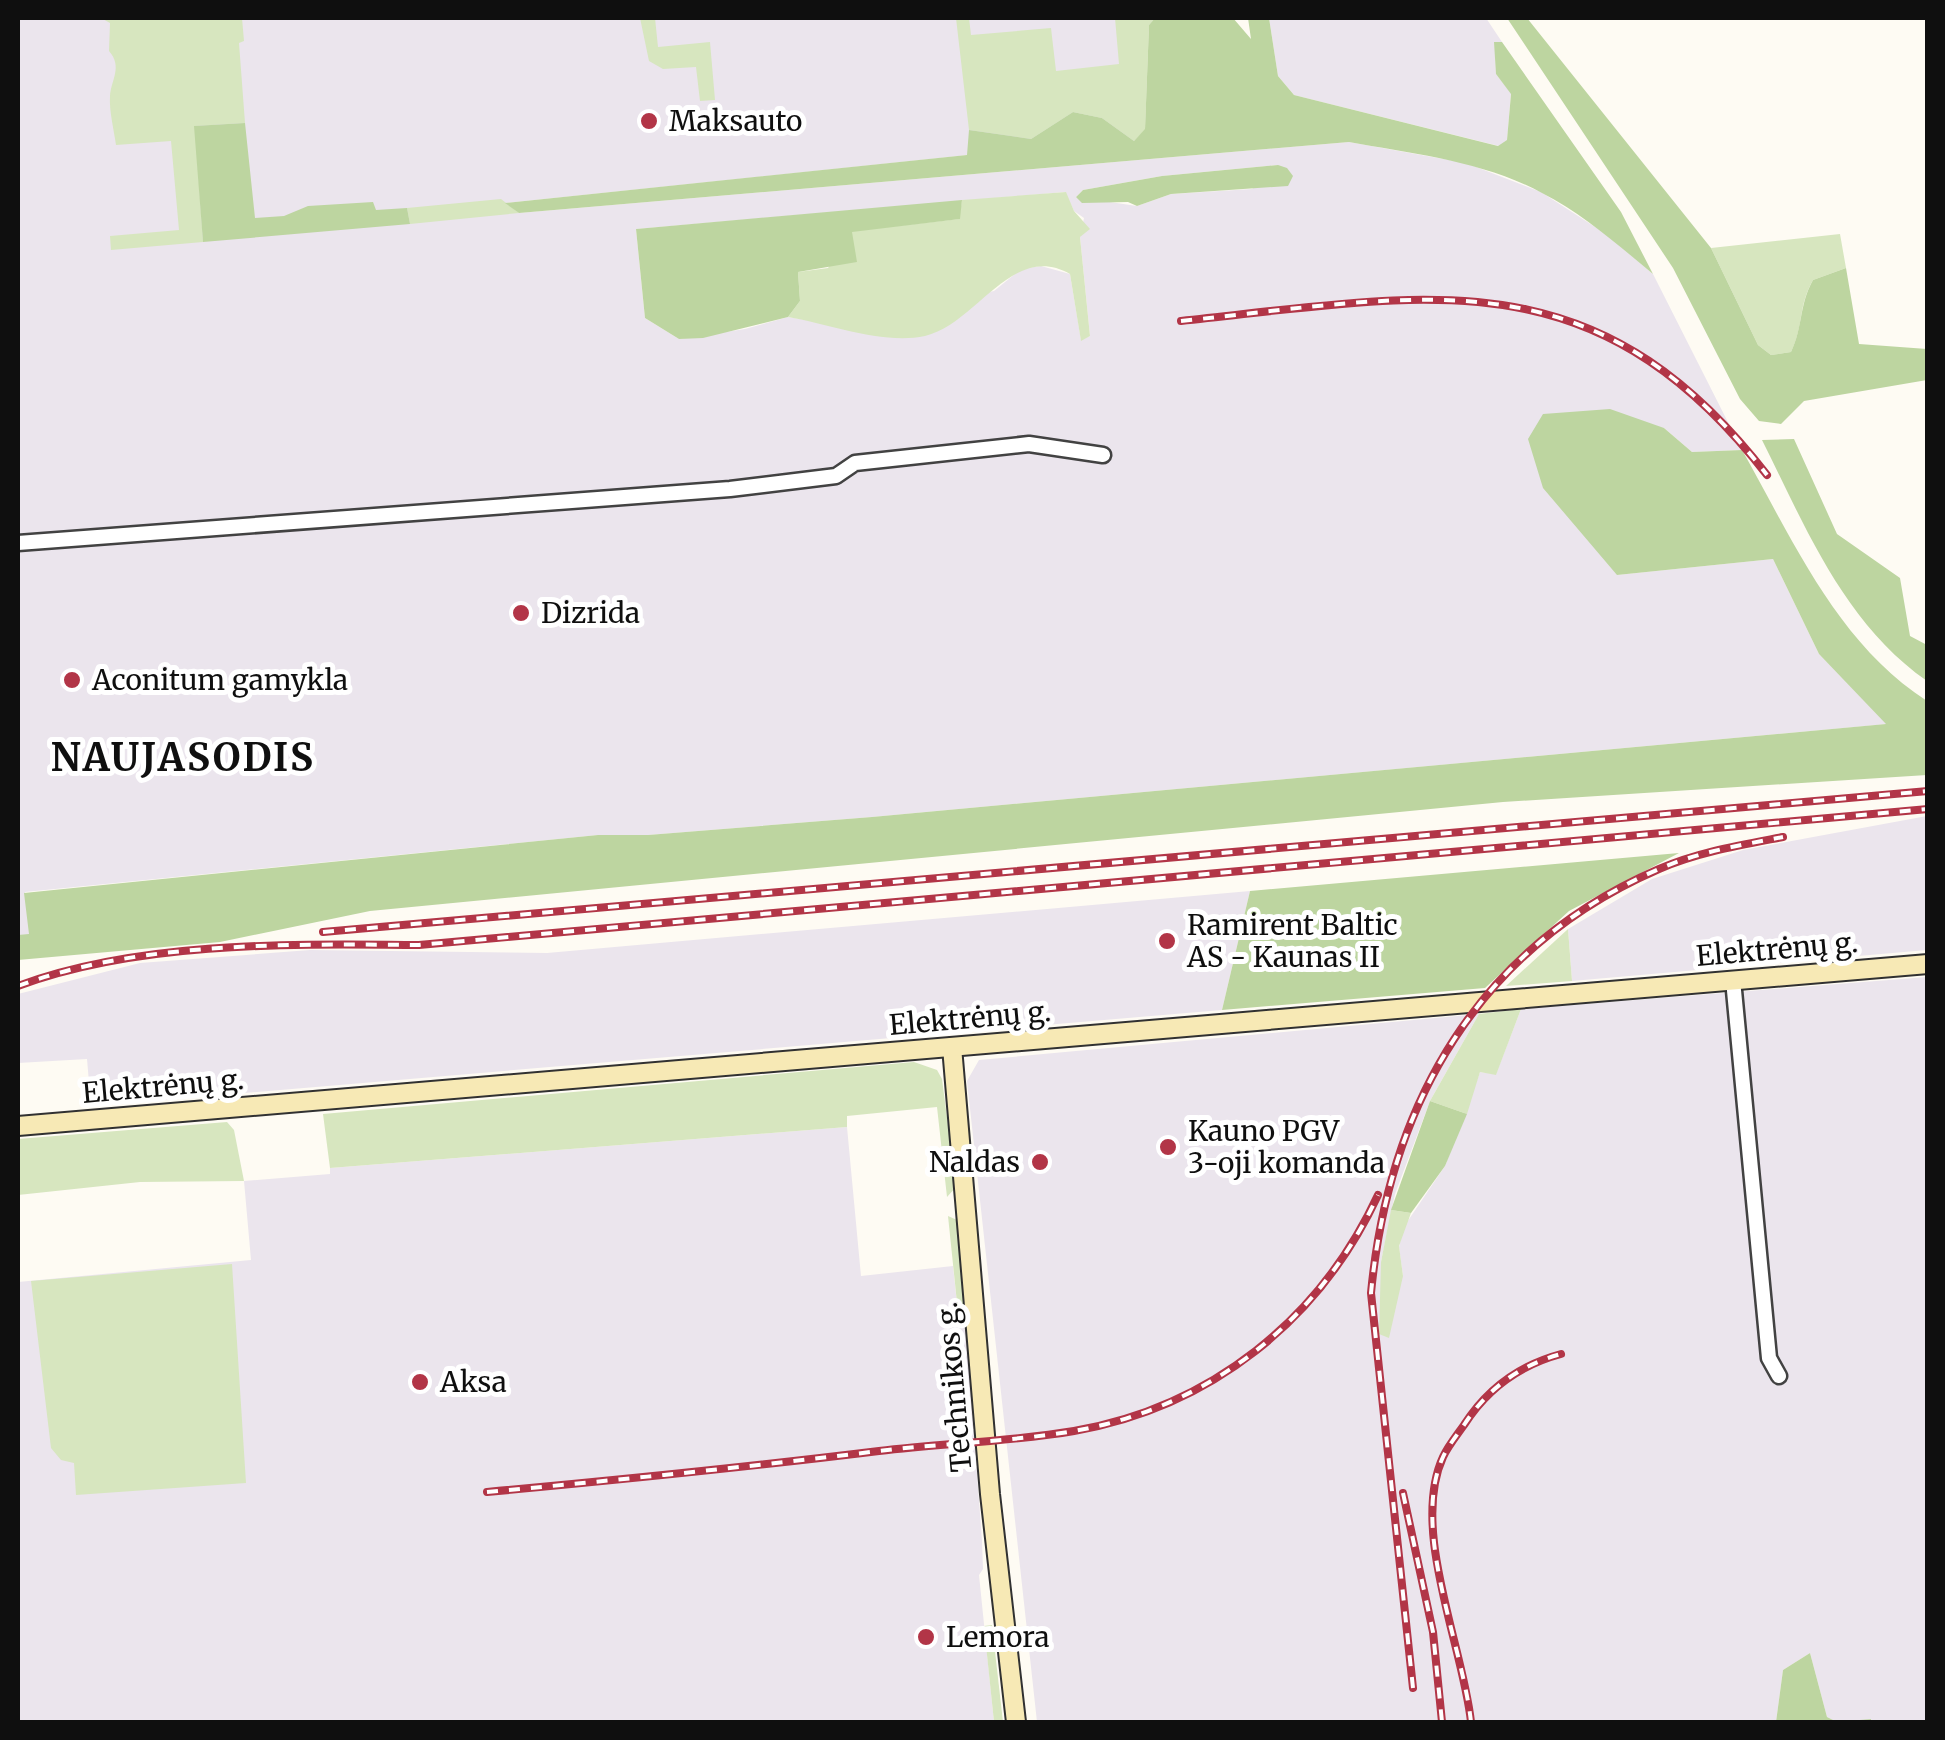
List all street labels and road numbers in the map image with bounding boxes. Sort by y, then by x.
street label: Elektrėnų g. [1695,924,1859,974]
street label: Elektrėnų g. [888,993,1052,1043]
street label: Elektrėnų g. [81,1061,245,1111]
street label: Technikos g. [929,1300,979,1474]

